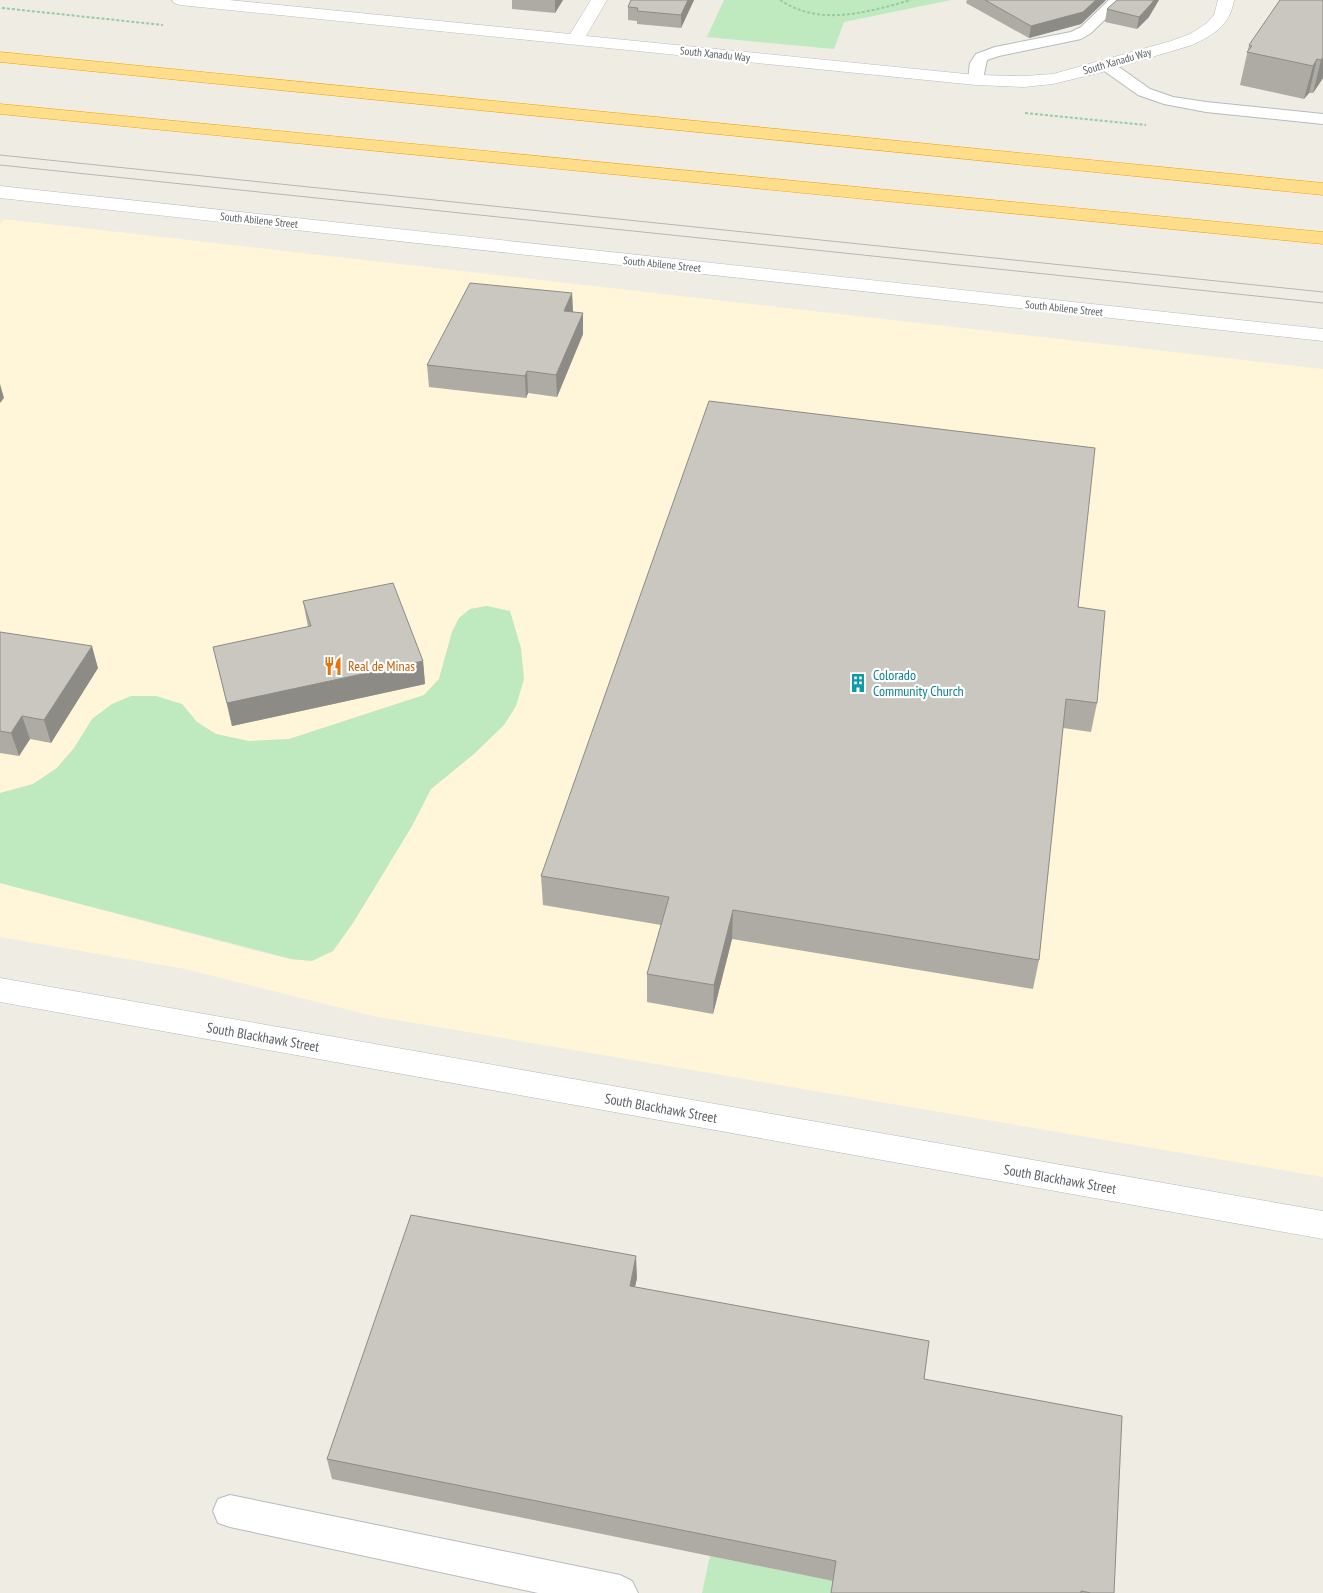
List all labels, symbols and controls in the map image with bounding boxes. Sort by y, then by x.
street label: South Xanadu Way [679,43,752,65]
street label: South Xanadu Way [1081,44,1154,77]
street label: South Abilene Street [219,209,299,231]
street label: South Abilene Street [622,253,702,275]
street label: South Abilene Street [1024,297,1104,319]
restaurant icon: Real de Minas [322,655,344,677]
place label: Real de Minas [348,657,415,675]
place label: Colorado Community Church [873,666,964,700]
building icon: Colorado Community Church [847,672,869,694]
street label: South Blackhawk Street [205,1018,321,1056]
street label: South Blackhawk Street [603,1089,719,1127]
street label: South Blackhawk Street [1002,1160,1118,1198]

